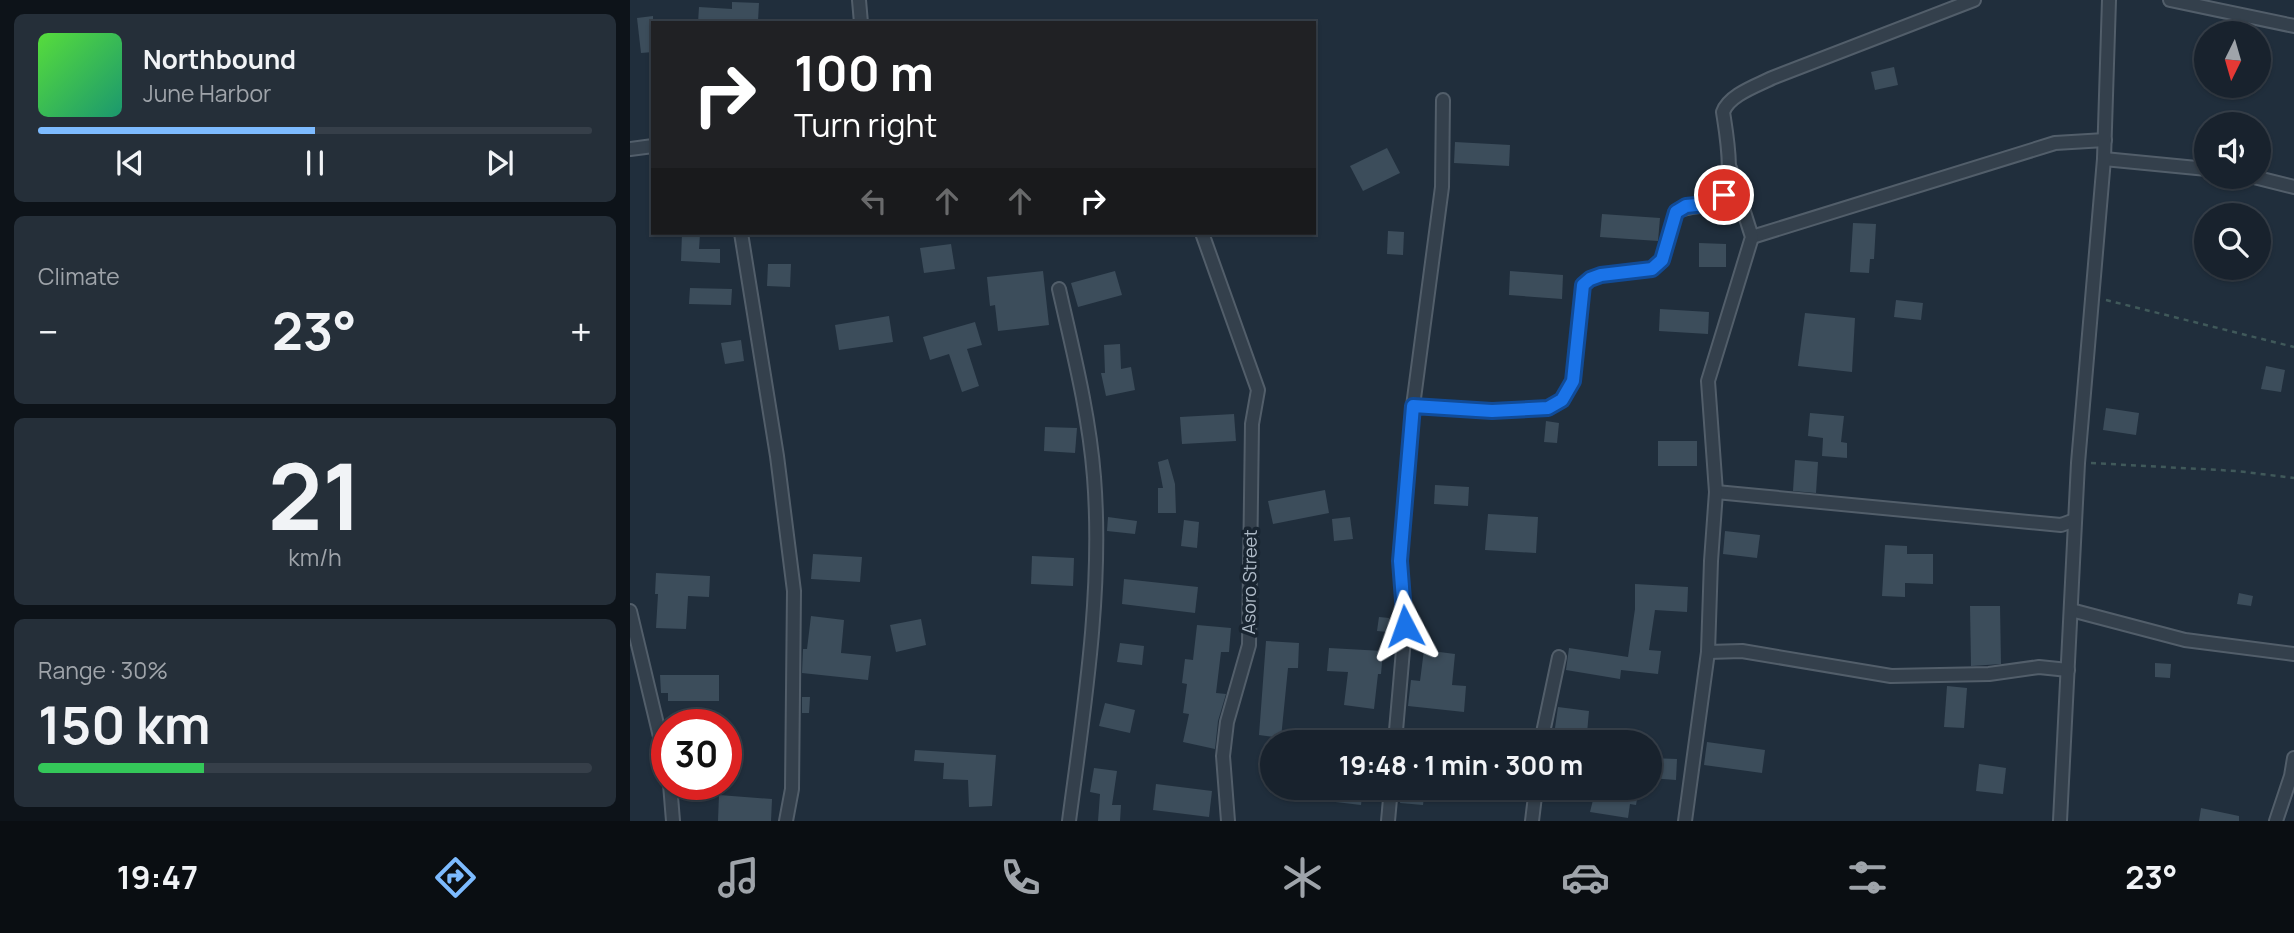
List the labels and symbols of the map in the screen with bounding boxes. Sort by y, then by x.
north arrow [2194,21,2272,98]
pin [1694,165,1754,225]
street label: Asoro Street [1236,529,1262,635]
position arrow [1368,589,1442,663]
speed limit sign: 30 [651,709,742,800]

